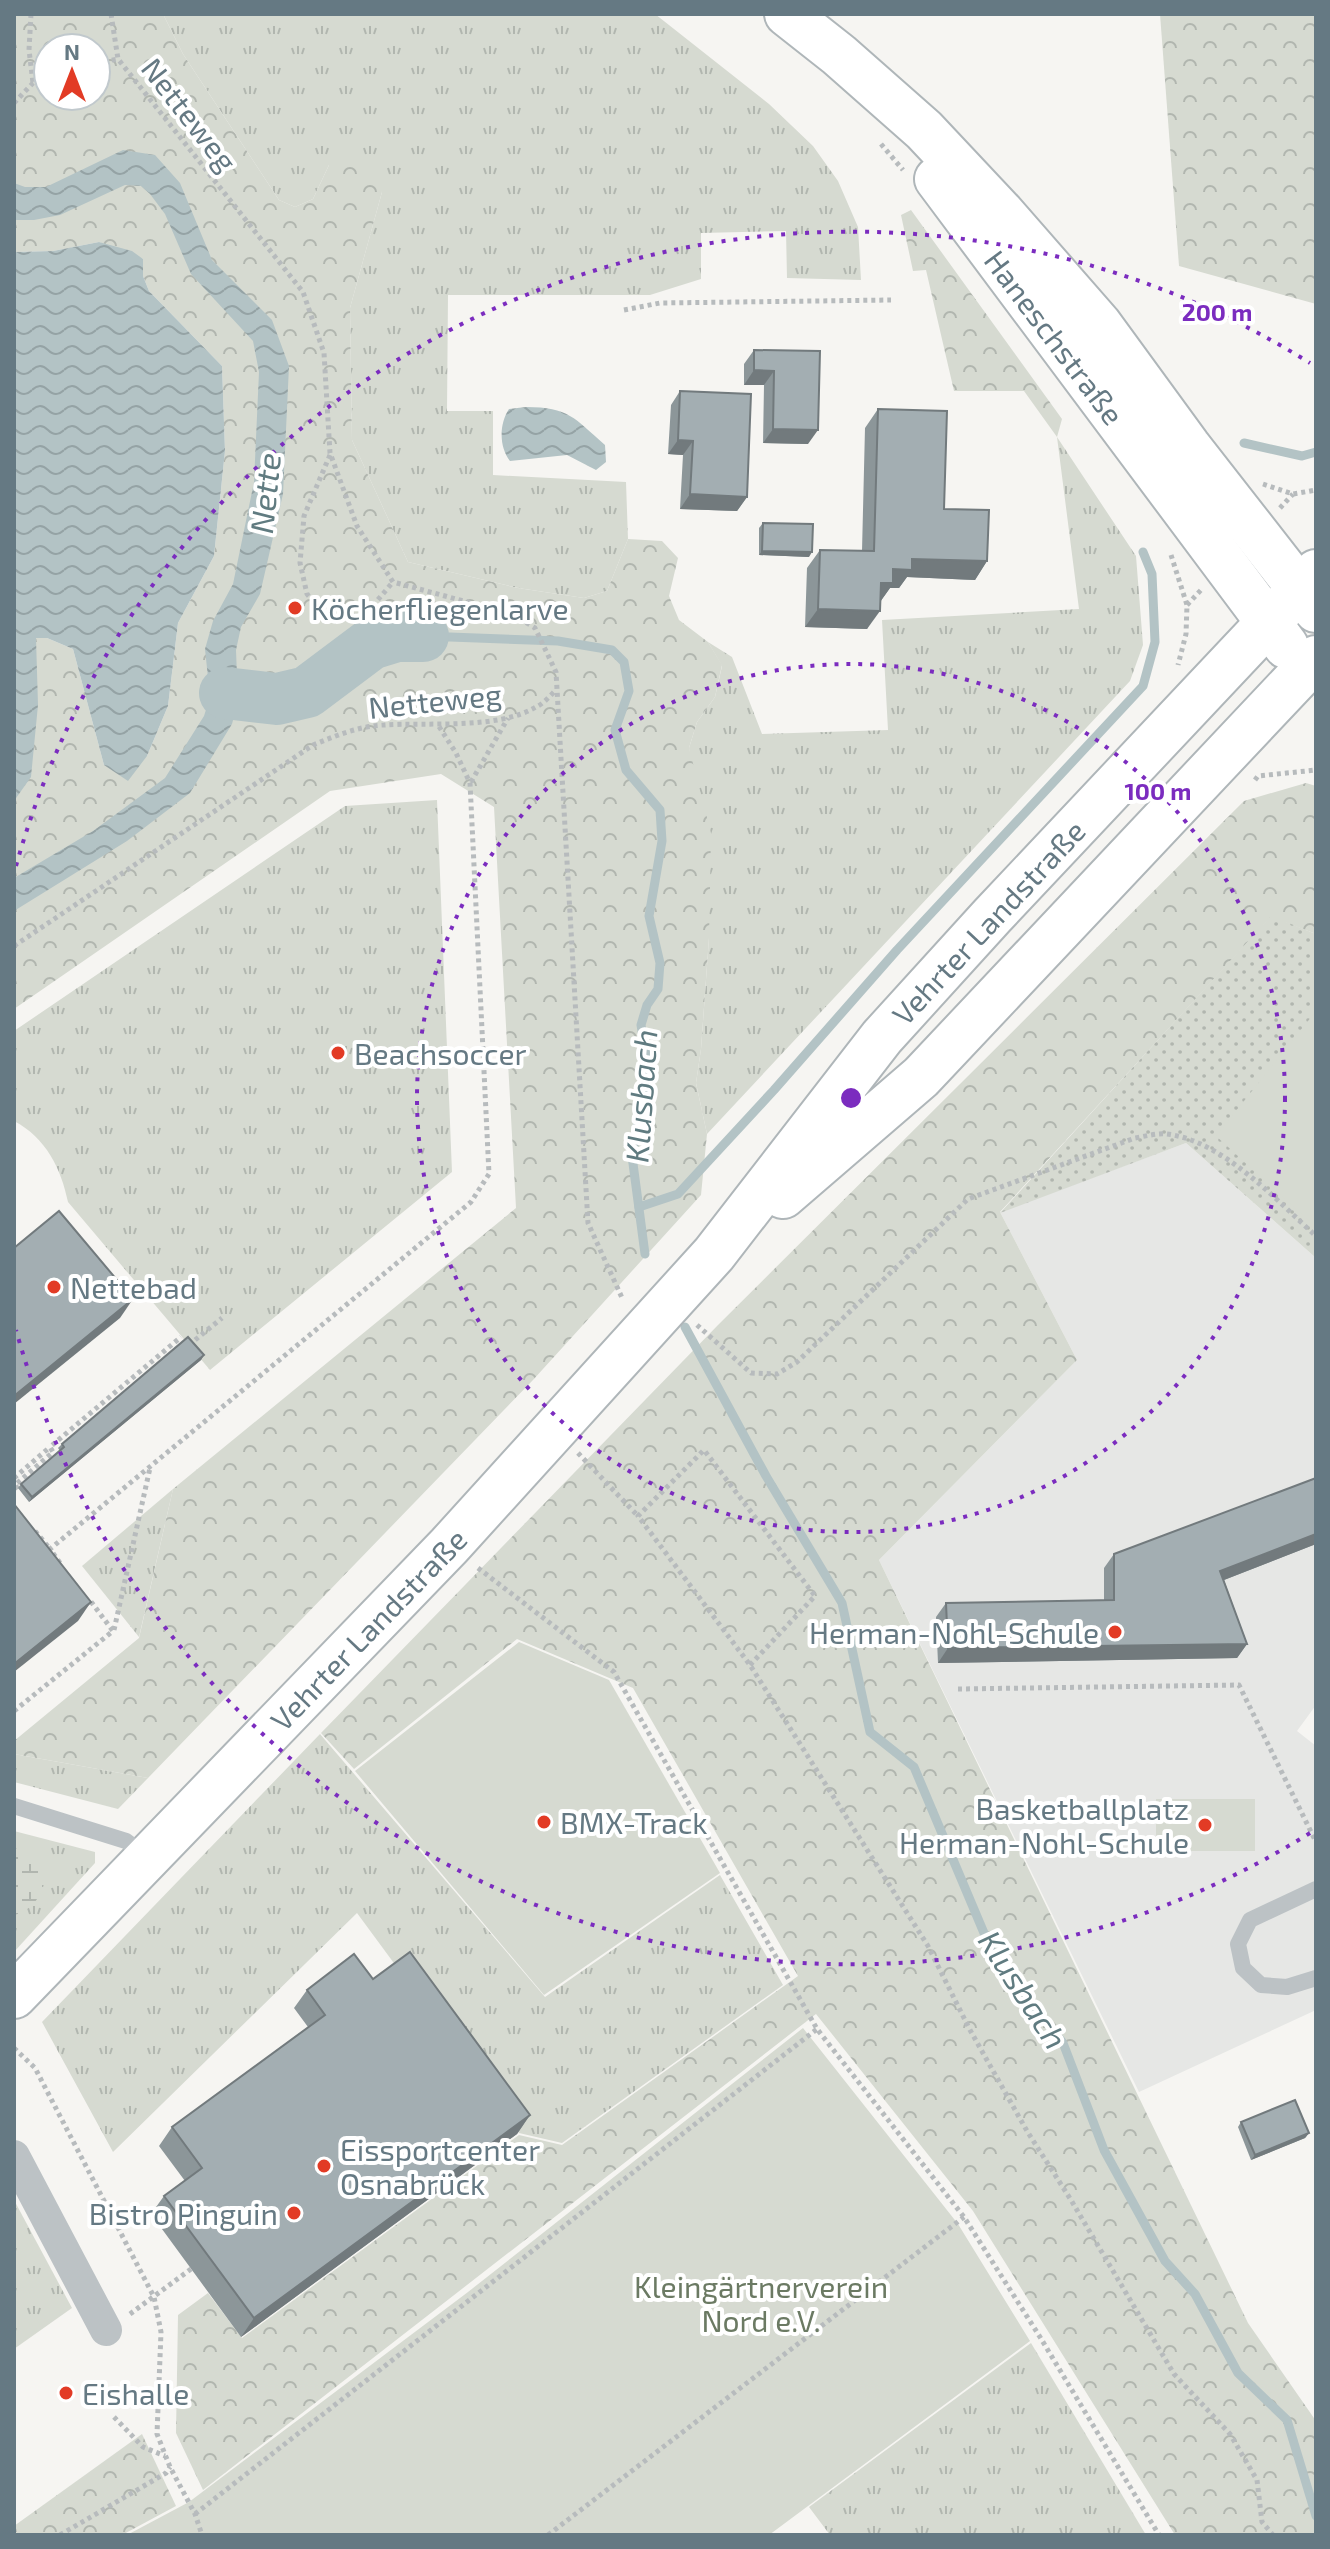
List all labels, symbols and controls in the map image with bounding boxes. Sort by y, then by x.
north arrow [32,32,112,112]
text: N [64,38,80,64]
street label: Netteweg [135,50,246,178]
street label: Haneschstraße [978,243,1132,431]
text: 200 m [1182,297,1252,326]
water label: Nette [241,451,287,535]
place label: Köcherfliegenlarve [311,590,569,626]
marker: Köcherfliegenlarve [286,599,304,617]
street label: Netteweg [367,675,504,725]
text: 100 m [1125,776,1191,805]
street label: Vehrter Landstraße [884,812,1092,1032]
water label: Klusbach [616,1028,664,1164]
place label: Beachsoccer [354,1035,527,1071]
marker: Beachsoccer [329,1044,347,1062]
centre of rings [837,1084,865,1112]
place label: Nettebad [70,1269,197,1305]
marker: Nettebad [45,1278,63,1296]
street label: Vehrter Landstraße [263,1521,473,1737]
place label: Herman-Nohl-Schule [809,1614,1099,1650]
marker: Herman-Nohl-Schule [1106,1623,1124,1641]
place label: Basketballplatz Herman-Nohl-Schule [899,1790,1189,1860]
place label: BMX-Track [560,1804,708,1840]
marker: BMX-Track [535,1813,553,1831]
marker: Basketballplatz Herman-Nohl-Schule [1196,1816,1214,1834]
water label: Klusbach [972,1923,1076,2055]
place label: Eissportcenter Osnabrück [340,2131,540,2201]
marker: Eissportcenter Osnabrück [315,2157,333,2175]
place label: Bistro Pinguin [89,2195,278,2231]
marker: Bistro Pinguin [285,2204,303,2222]
park label: Kleingärtnerverein Nord e.V. [634,2268,888,2338]
place label: Eishalle [82,2375,189,2411]
marker: Eishalle [57,2384,75,2402]

